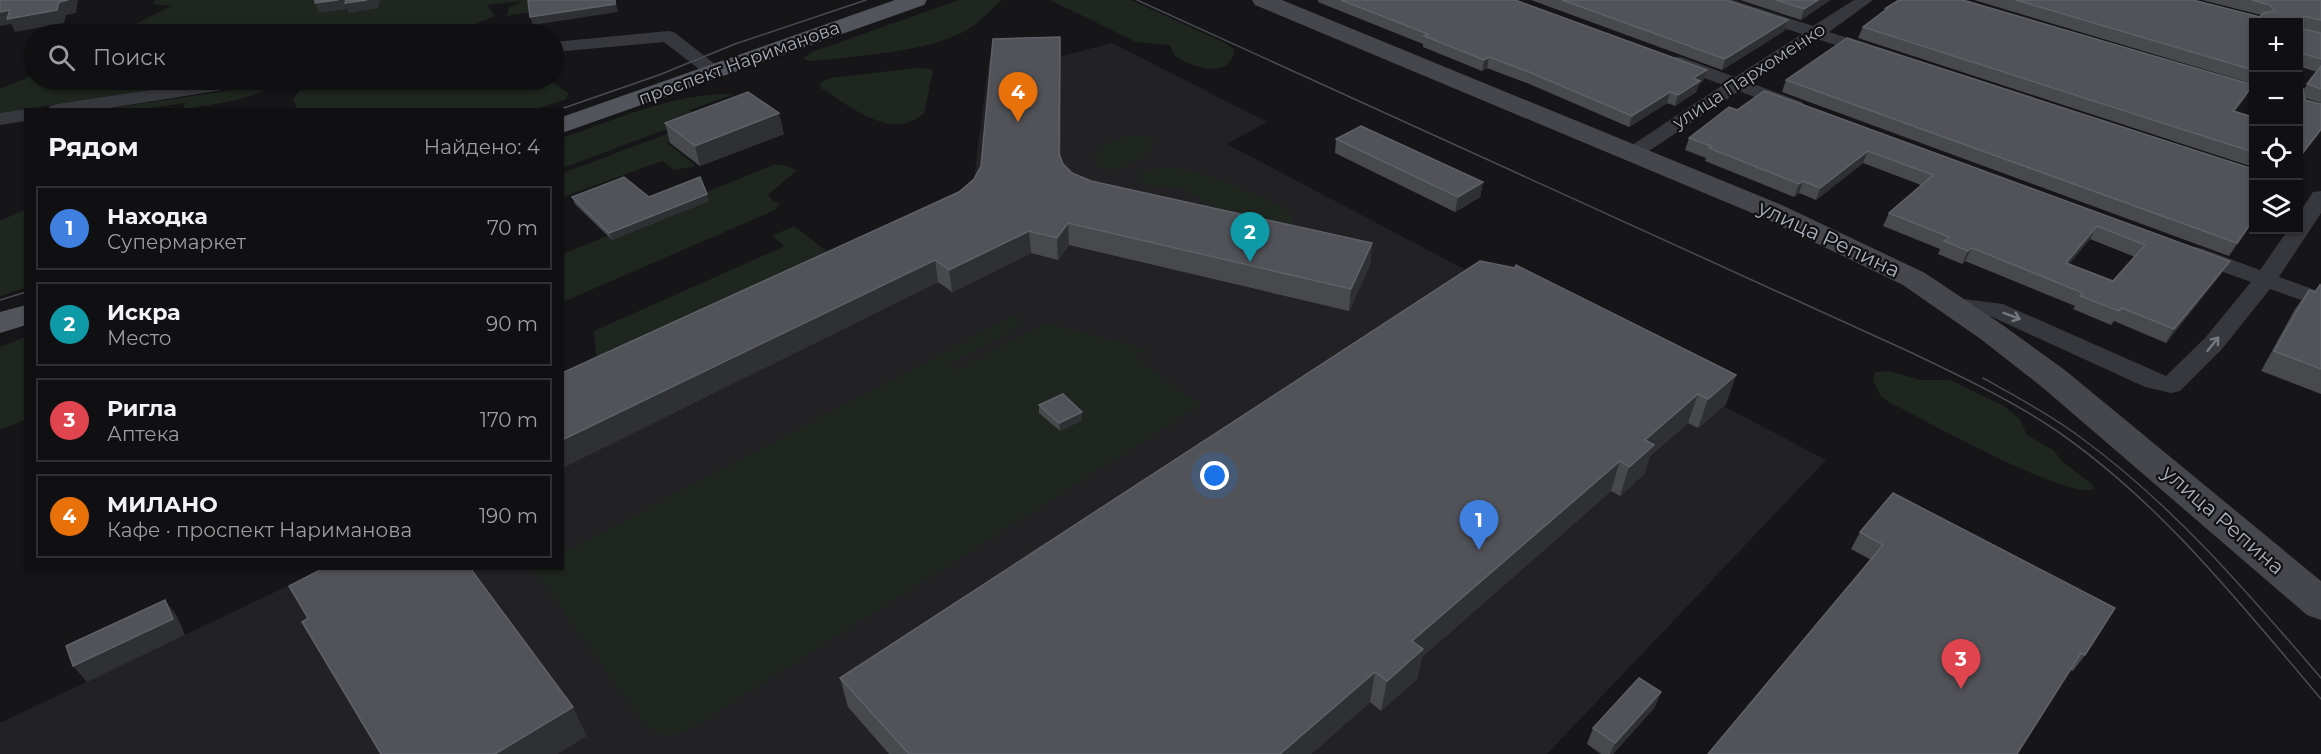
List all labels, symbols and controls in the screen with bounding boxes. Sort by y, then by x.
street label: проспект Нариманова [635,16,843,110]
street label: улица Пархоменко [1668,18,1830,134]
map controls [2249,18,2303,234]
button: + [2249,18,2303,72]
search box [24,24,564,90]
icon: search [45,41,78,74]
text: Поиск [93,44,165,71]
pin: 4 [998,72,1038,122]
button: − [2249,72,2303,126]
button: locate [2249,126,2303,180]
text: Рядом [48,131,139,163]
text: Найдено: 4 [424,135,540,159]
button: layers [2249,180,2303,234]
street label: улица Репина [1753,194,1904,282]
text: Находка [107,203,208,230]
pin: 2 [1230,212,1270,262]
text: 1 [66,216,73,240]
text: 70 m [487,216,538,240]
text: Супермаркет [107,230,246,254]
text: Искра [107,299,181,326]
one-way arrow [2002,311,2021,322]
text: 2 [64,312,75,336]
text: 90 m [486,312,538,336]
text: Место [107,326,171,350]
one-way arrow [2206,337,2219,353]
text: Ригла [107,395,177,422]
text: 3 [64,408,75,432]
text: 170 m [480,408,538,432]
text: Аптека [107,422,180,446]
street label: улица Репина [2156,459,2290,579]
your location [1200,461,1229,490]
text: МИЛАНО [107,491,218,518]
pin: 1 [1460,500,1498,550]
text: 4 [63,504,76,528]
text: 190 m [479,504,538,528]
text: Кафе · проспект Нариманова [107,518,412,542]
pin: 3 [1942,640,1980,689]

